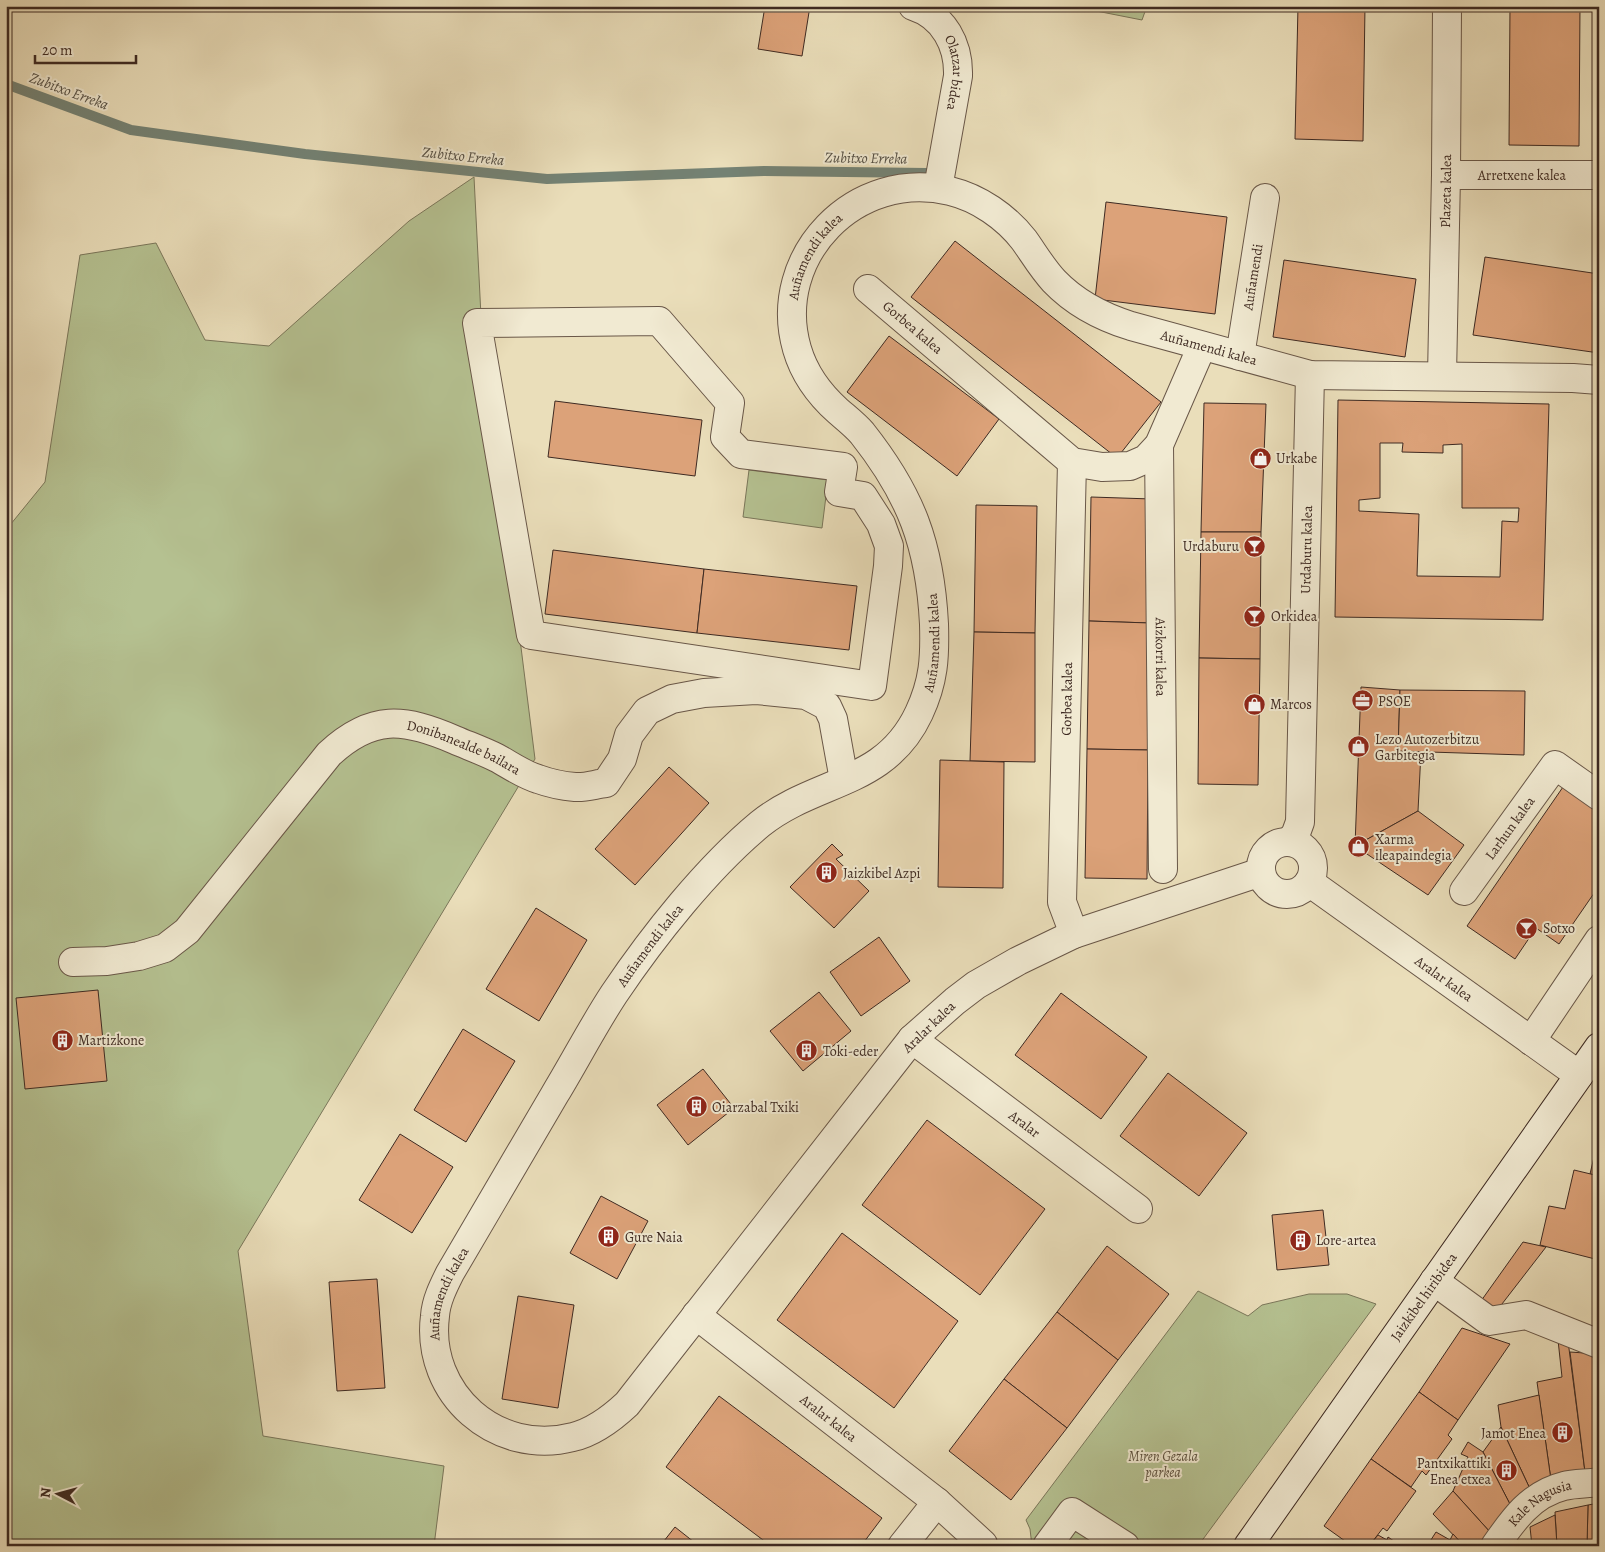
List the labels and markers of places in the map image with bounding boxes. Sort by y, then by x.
shop icon: Urkabe [1248,446,1272,470]
place label: Urkabe [1276,449,1317,468]
bar icon: Urdaburu [1243,534,1267,558]
place label: Urdaburu [1183,537,1239,556]
bar icon: Orkidea [1243,604,1267,628]
place label: Orkidea [1271,607,1318,626]
office icon: PSOE [1350,689,1374,713]
shop icon: Marcos [1242,692,1266,716]
place label: PSOE [1378,692,1411,711]
place label: Marcos [1270,695,1312,714]
place label: Lezo Autozerbitzu Garbitegia [1375,730,1480,765]
shop icon: Lezo Autozerbitzu Garbitegia [1347,735,1371,759]
place label: Xarma ileapaindegia [1375,830,1452,865]
shop icon: Xarma ileapaindegia [1347,835,1371,859]
building icon: Jaizkibel Azpi [815,861,839,885]
place label: Jaizkibel Azpi [843,864,921,883]
bar icon: Sotxo [1515,916,1539,940]
place label: Sotxo [1543,919,1575,938]
building icon: Martizkone [50,1028,74,1052]
place label: Martizkone [78,1031,144,1050]
building icon: Toki-eder [795,1039,819,1063]
place label: Toki-eder [823,1042,879,1061]
building icon: Oiarzabal Txiki [684,1095,708,1119]
place label: Oiarzabal Txiki [712,1098,799,1117]
building icon: Gure Naia [597,1225,621,1249]
place label: Gure Naia [625,1228,683,1247]
building icon: Lore-artea [1288,1228,1312,1252]
place label: Lore-artea [1316,1231,1377,1250]
building icon: Jamot Enea [1550,1421,1574,1445]
place label: Jamot Enea [1481,1424,1546,1443]
place label: Pantxikattiki Enea etxea [1417,1454,1491,1489]
building icon: Pantxikattiki Enea etxea [1495,1459,1519,1483]

